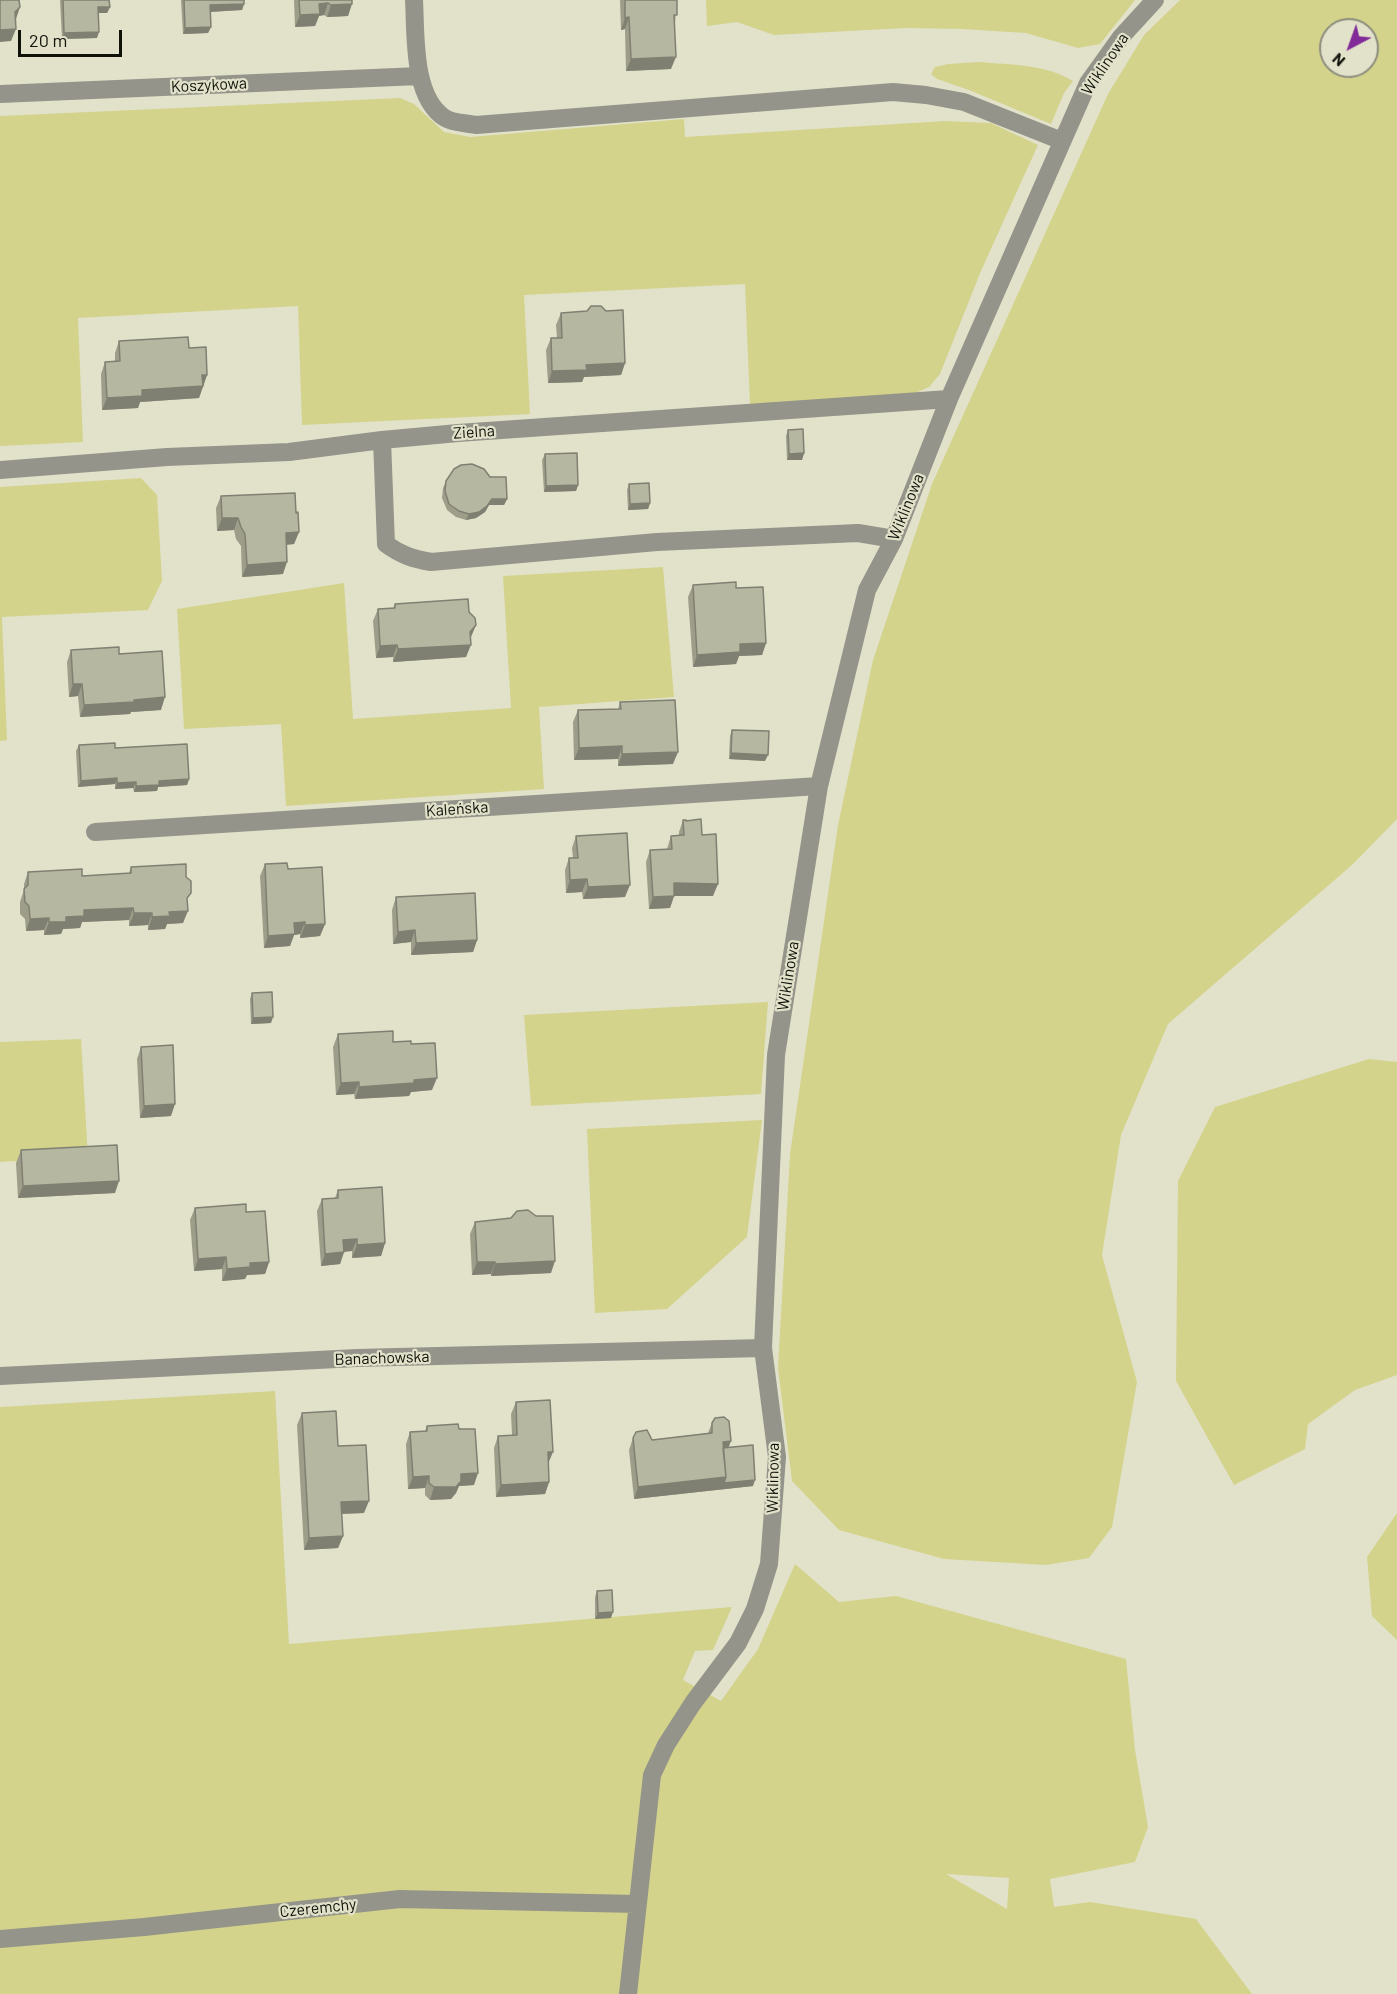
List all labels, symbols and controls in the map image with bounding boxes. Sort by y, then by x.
scale bar [21,18,124,56]
north arrow [1319,18,1379,78]
text: 20 m [29,29,67,51]
street label: Wiklinowa [1077,29,1133,99]
text: N [1328,50,1348,71]
street label: Koszykowa [171,73,247,97]
street label: Zielna [452,421,496,443]
street label: Wiklinowa [884,471,928,543]
street label: Kaleńska [425,797,489,821]
street label: Wiklinowa [773,940,803,1012]
street label: Banachowska [334,1347,430,1369]
street label: Wiklinowa [763,1443,783,1513]
street label: Czeremchy [279,1894,357,1922]

